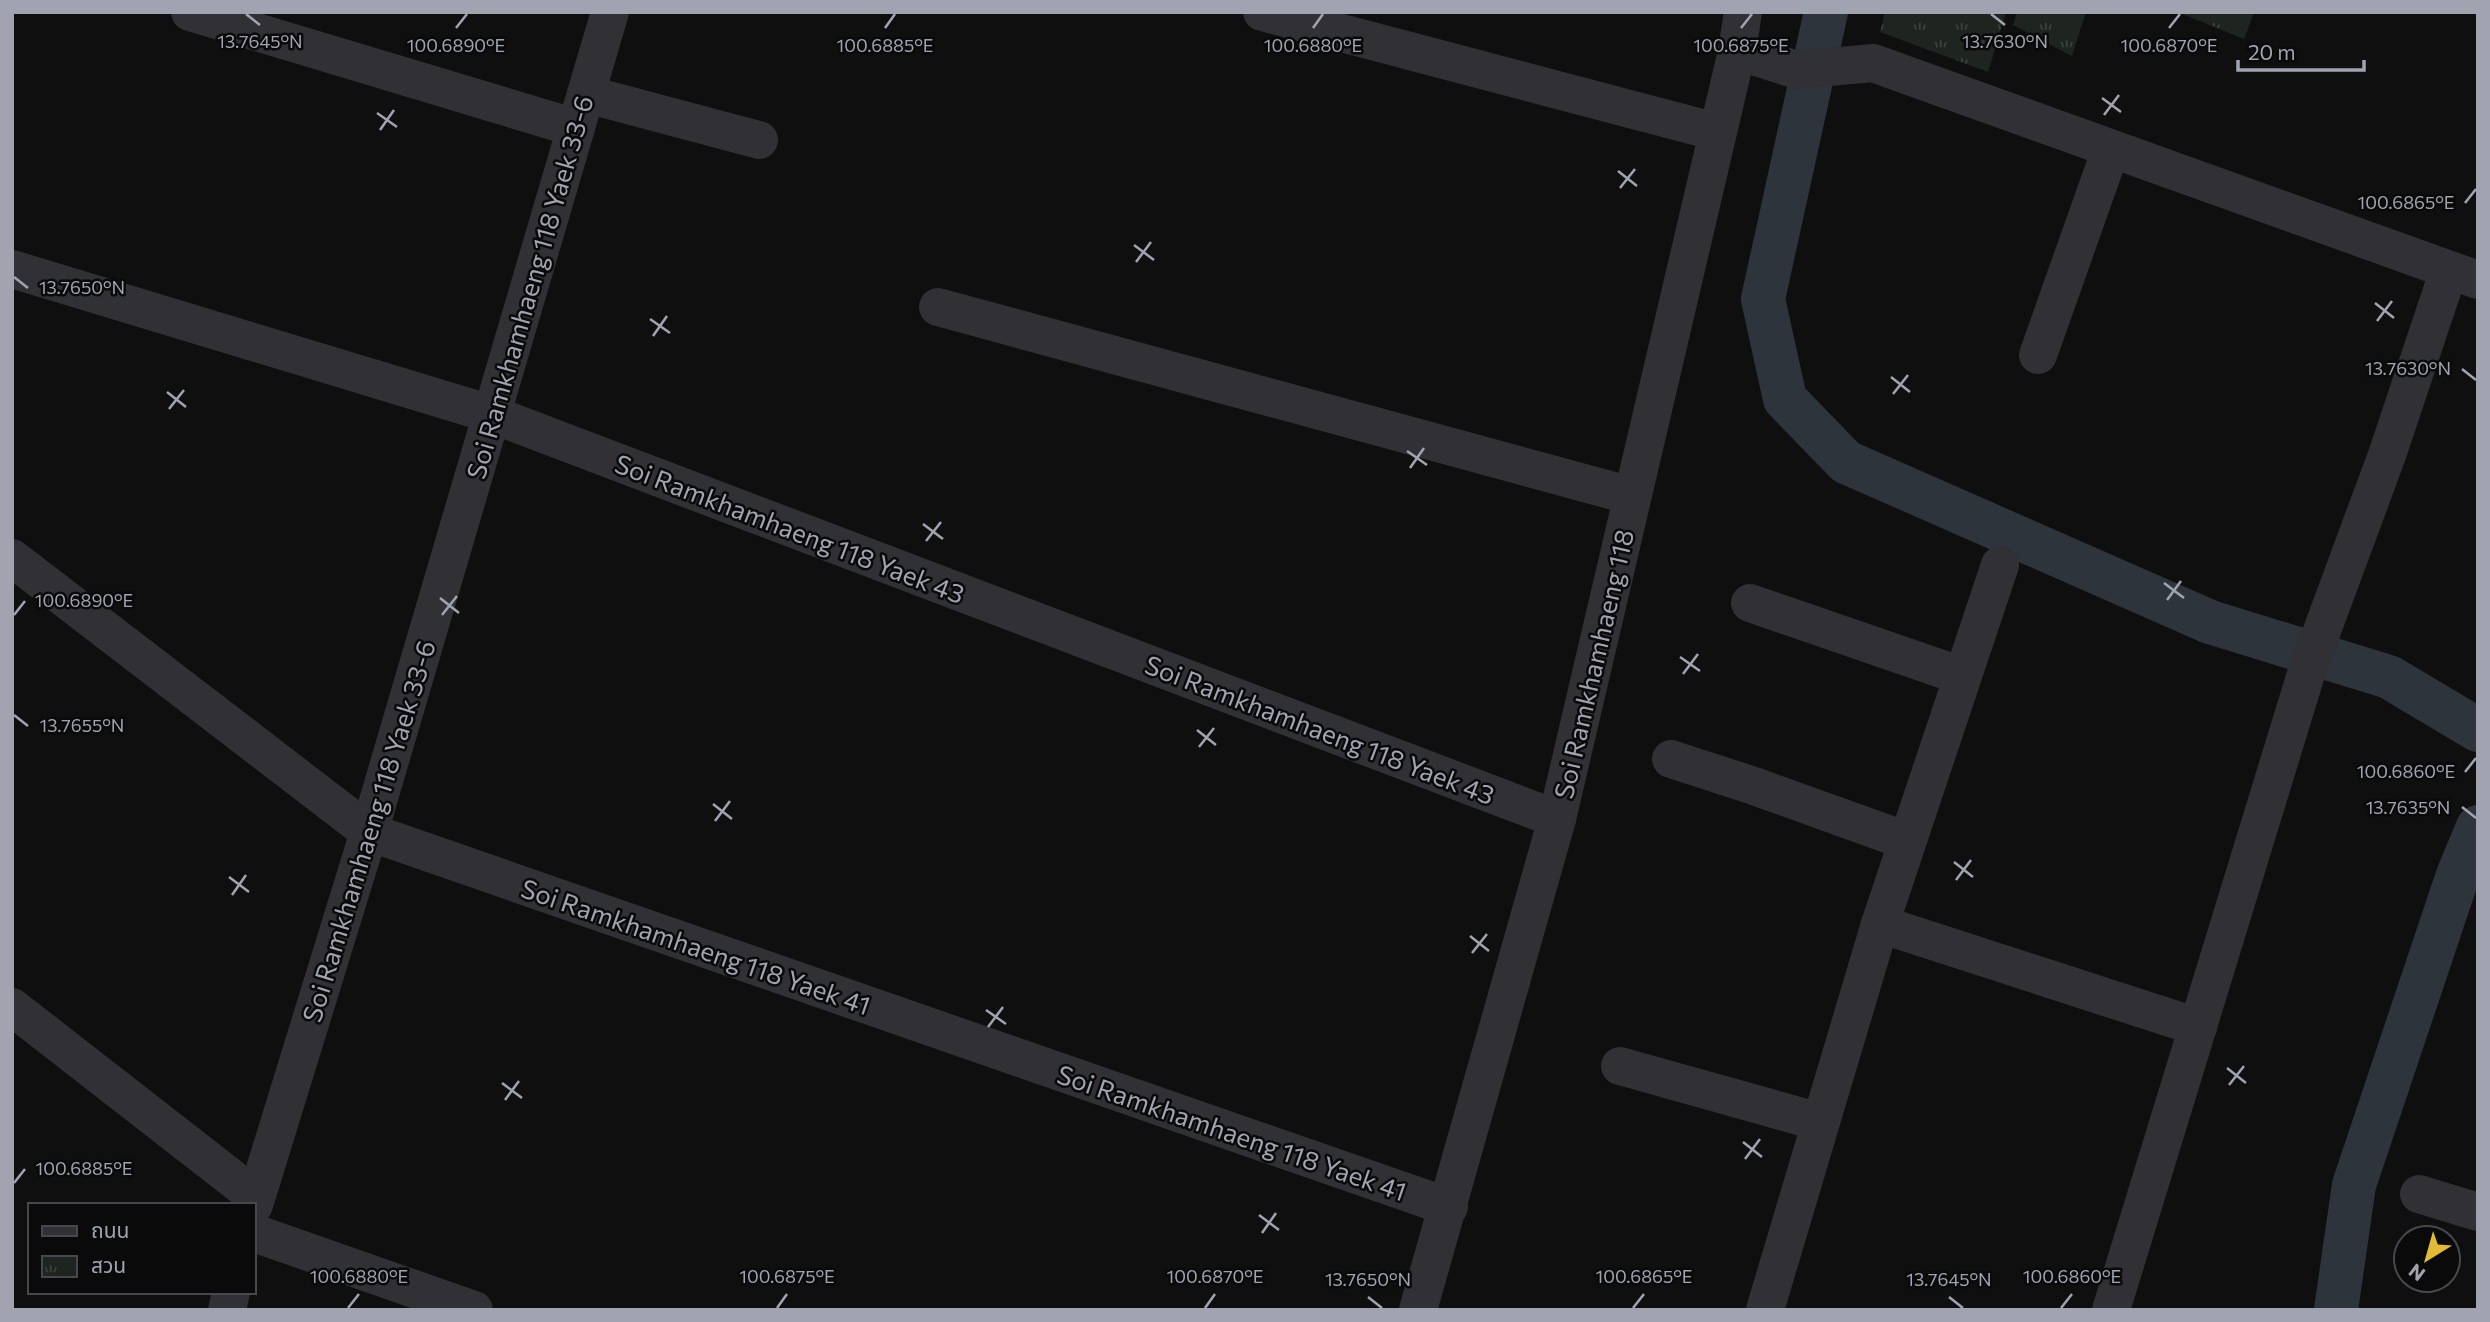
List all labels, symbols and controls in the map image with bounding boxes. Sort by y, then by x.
scale bar [2238,28,2364,72]
text: 13.7645°N [217,30,303,52]
text: 13.7630°N [1962,30,2048,52]
text: 100.6890°E [407,34,505,56]
text: 100.6885°E [836,34,934,56]
text: 100.6880°E [1264,34,1362,56]
text: 100.6875°E [1693,34,1789,56]
text: 100.6870°E [2121,34,2217,56]
text: 20 m [2248,39,2296,64]
street label: Soi Ramkhamhaeng 118 Yaek 33-6 [459,92,599,482]
text: 100.6865°E [2357,191,2455,213]
text: 13.7650°N [39,276,125,298]
text: 13.7630°N [2365,357,2451,379]
street label: Soi Ramkhamhaeng 118 Yaek 43 [611,447,969,609]
street label: Soi Ramkhamhaeng 118 [1547,526,1639,802]
text: 100.6890°E [35,589,133,611]
street label: Soi Ramkhamhaeng 118 Yaek 33-6 [295,636,441,1026]
street label: Soi Ramkhamhaeng 118 Yaek 43 [1141,648,1499,810]
text: 13.7655°N [40,714,124,736]
text: 100.6860°E [2357,760,2455,782]
text: 13.7635°N [2366,796,2450,818]
street label: Soi Ramkhamhaeng 118 Yaek 41 [517,872,875,1020]
street label: Soi Ramkhamhaeng 118 Yaek 41 [1053,1058,1411,1206]
text: 100.6885°E [35,1157,133,1179]
legend [28,1203,256,1294]
text: ถนน [91,1217,129,1242]
north arrow [2392,1224,2462,1294]
text: สวน [91,1252,126,1277]
text: N [2404,1259,2429,1286]
text: 100.6880°E [310,1265,408,1287]
text: 100.6875°E [739,1265,835,1287]
text: 100.6870°E [1167,1265,1263,1287]
text: 100.6865°E [1595,1265,1693,1287]
text: 100.6860°E [2023,1265,2121,1287]
text: 13.7650°N [1325,1268,1411,1290]
text: 13.7645°N [1906,1268,1992,1290]

